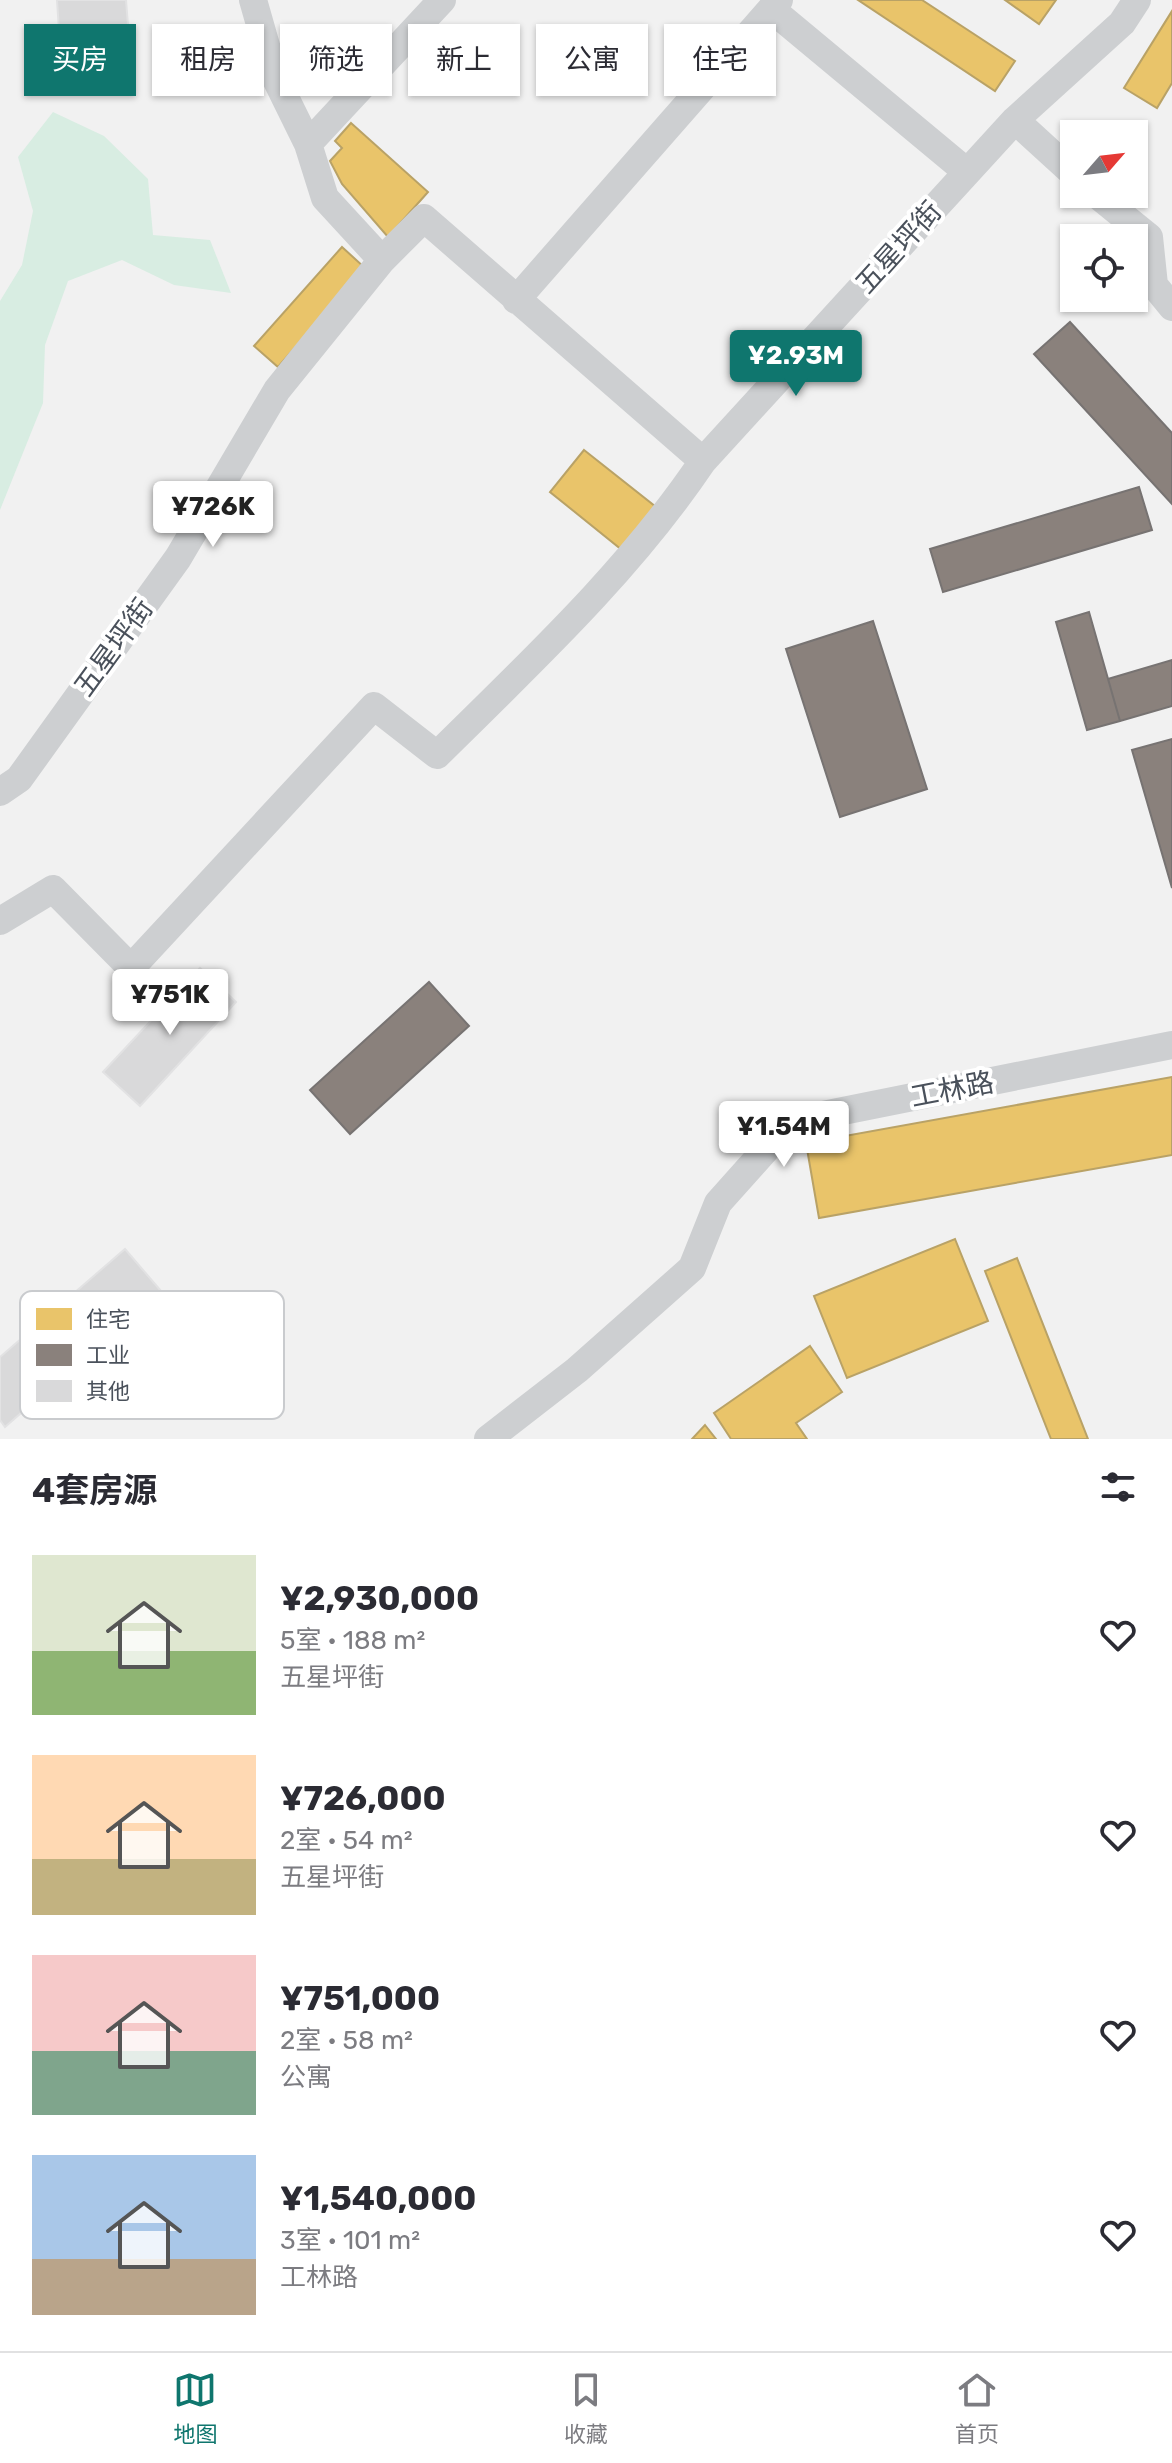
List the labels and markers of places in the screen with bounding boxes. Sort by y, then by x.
pin: ¥2.93M [731,330,861,398]
pin: ¥726K [157,481,269,549]
pin: ¥751K [114,969,226,1037]
pin: ¥1.54M [719,1101,849,1169]

